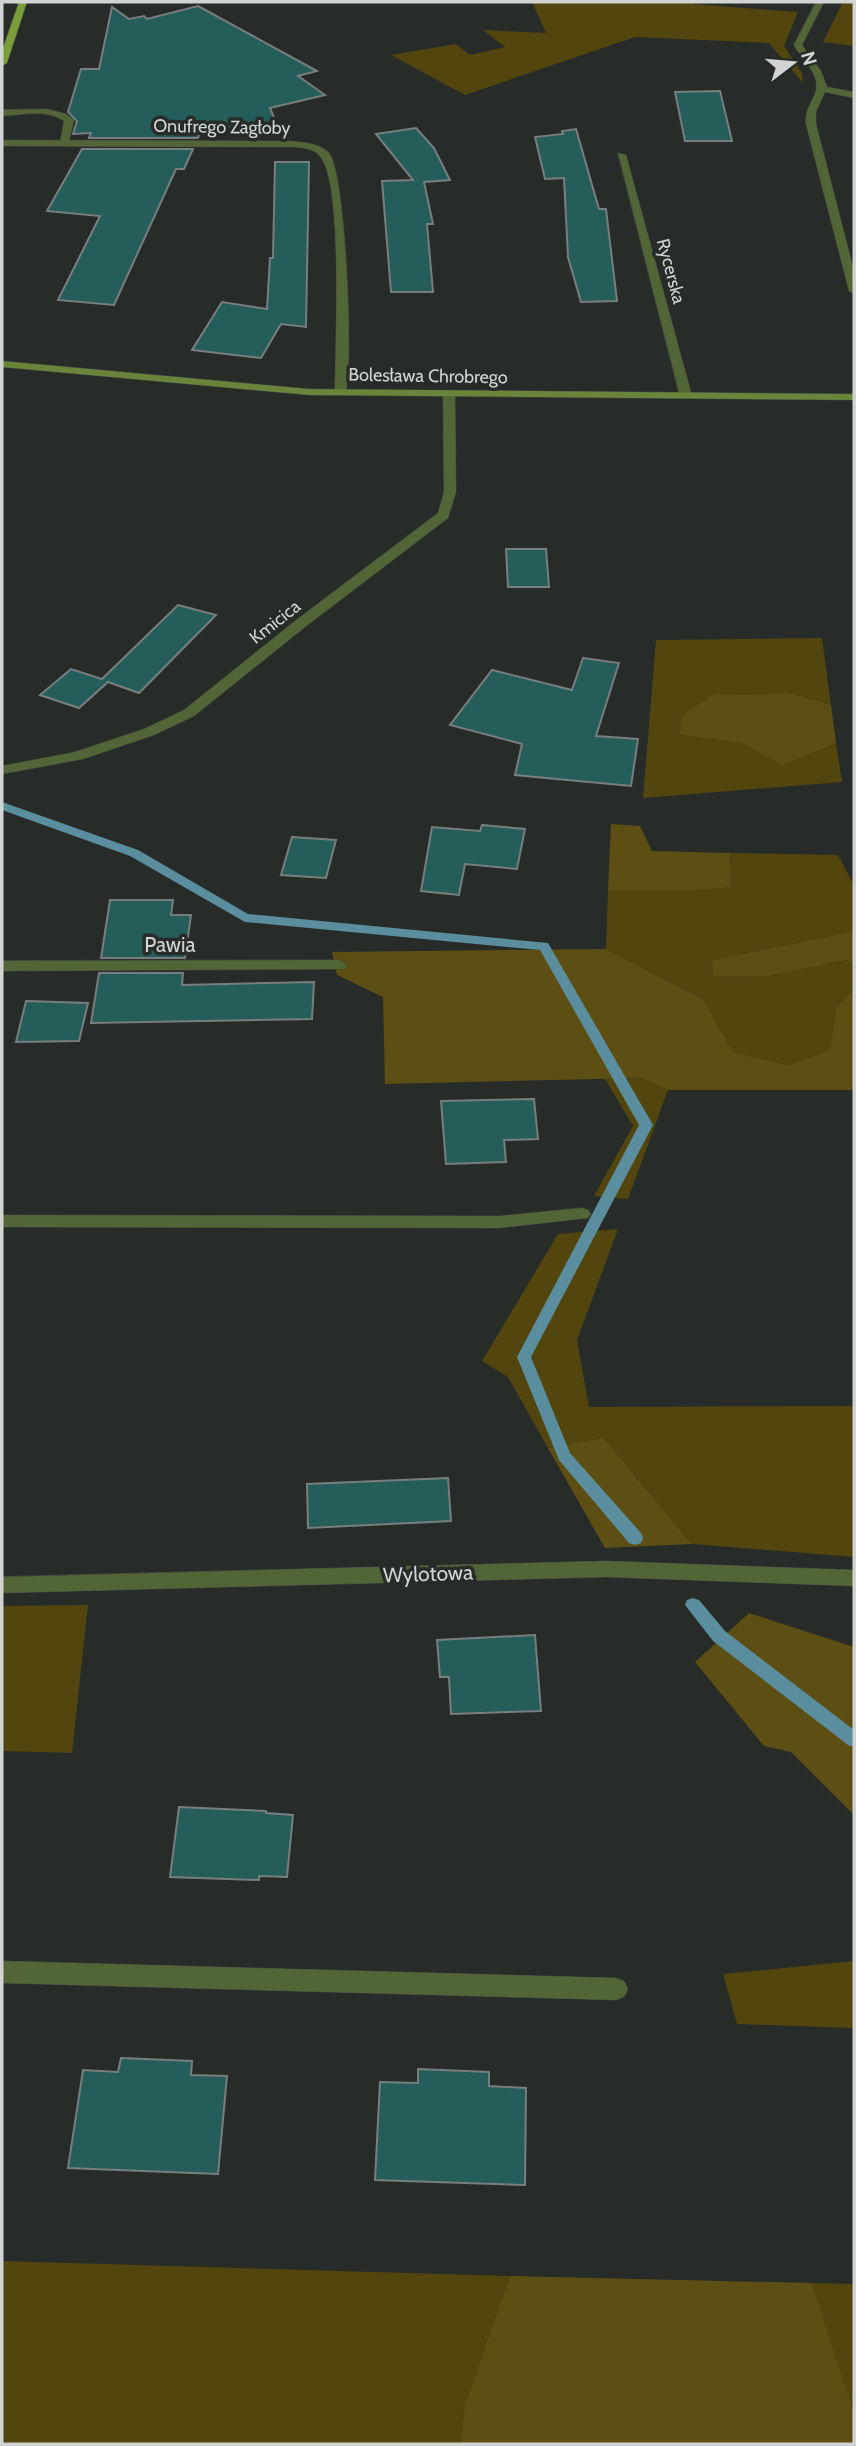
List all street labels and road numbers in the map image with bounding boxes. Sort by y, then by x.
street label: Onufrego Zagłoby [153,115,291,139]
street label: Rycerska [652,236,690,306]
street label: Bolesława Chrobrego [348,364,508,388]
street label: Kmicica [245,595,305,649]
street label: Pawia [144,932,196,957]
street label: Wylotowa [382,1559,474,1588]

